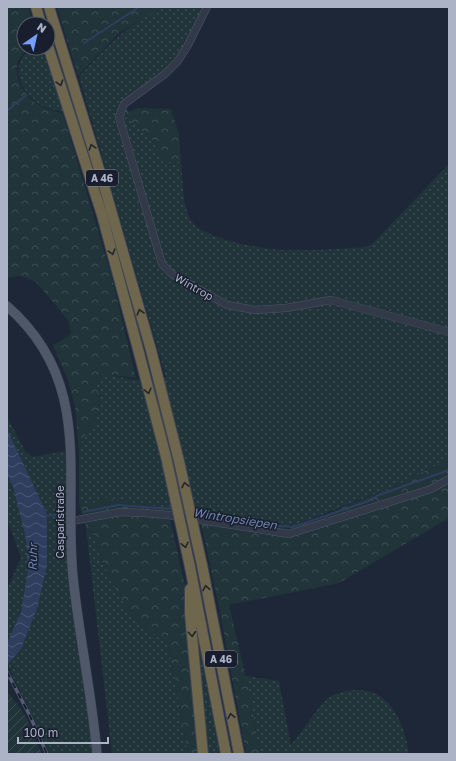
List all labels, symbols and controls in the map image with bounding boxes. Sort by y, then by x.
north arrow [16,16,56,56]
text: N [35,20,49,35]
one-way arrow [55,79,64,86]
one-way arrow [88,144,97,151]
road number: A 46 [86,170,118,186]
one-way arrow [107,249,116,256]
street label: Wintrop [173,270,216,303]
one-way arrow [136,309,145,316]
one-way arrow [144,388,152,394]
one-way arrow [181,482,189,489]
street label: Casparistraße [53,485,66,559]
water label: Wintropsiepen [192,505,278,533]
water label: Ruhr [25,541,40,571]
one-way arrow [181,541,189,548]
one-way arrow [203,585,211,591]
one-way arrow [188,631,197,637]
road number: A 46 [205,651,237,667]
one-way arrow [228,713,236,719]
scale bar [18,719,108,745]
text: 100 m [24,725,58,740]

